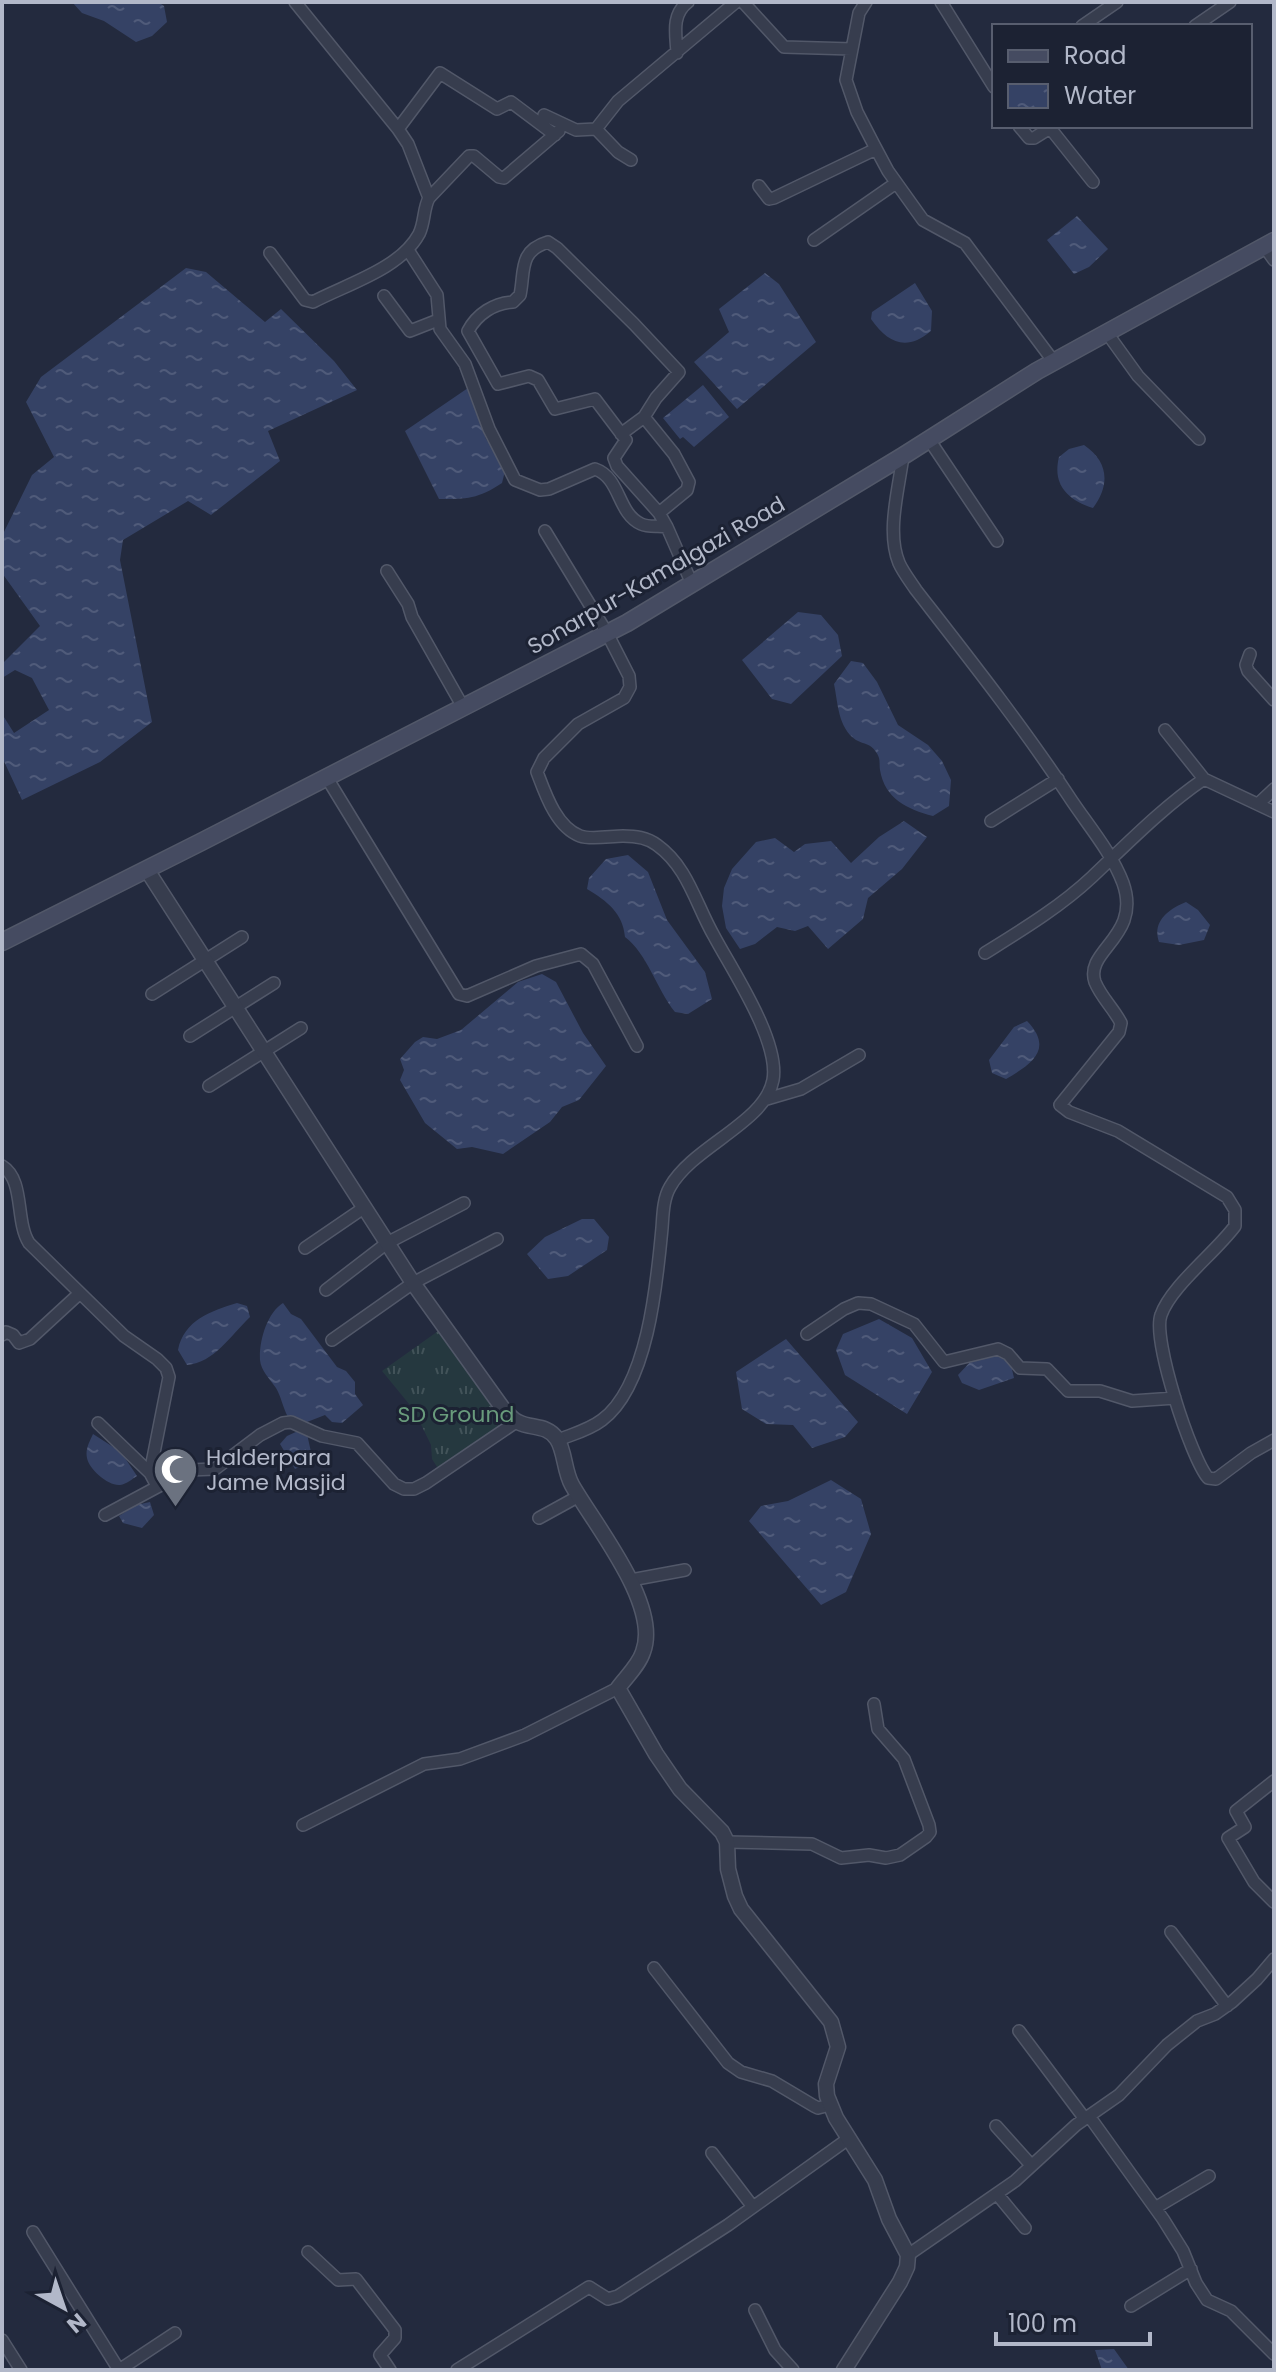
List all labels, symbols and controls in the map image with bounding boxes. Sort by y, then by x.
legend [992,24,1252,128]
text: Road [1064,39,1126,72]
text: Water [1064,79,1136,112]
street label: Sonarpur-Kamalgazi Road [522,489,791,662]
park label: SD Ground [398,1399,514,1430]
place label: Halderpara Jame Masjid [206,1442,346,1498]
mosque icon: Halderpara Jame Masjid [151,1446,199,1509]
north arrow [24,2268,104,2348]
scale bar [996,2296,1150,2346]
text: N [60,2306,93,2340]
text: 100 m [1008,2307,1077,2340]

